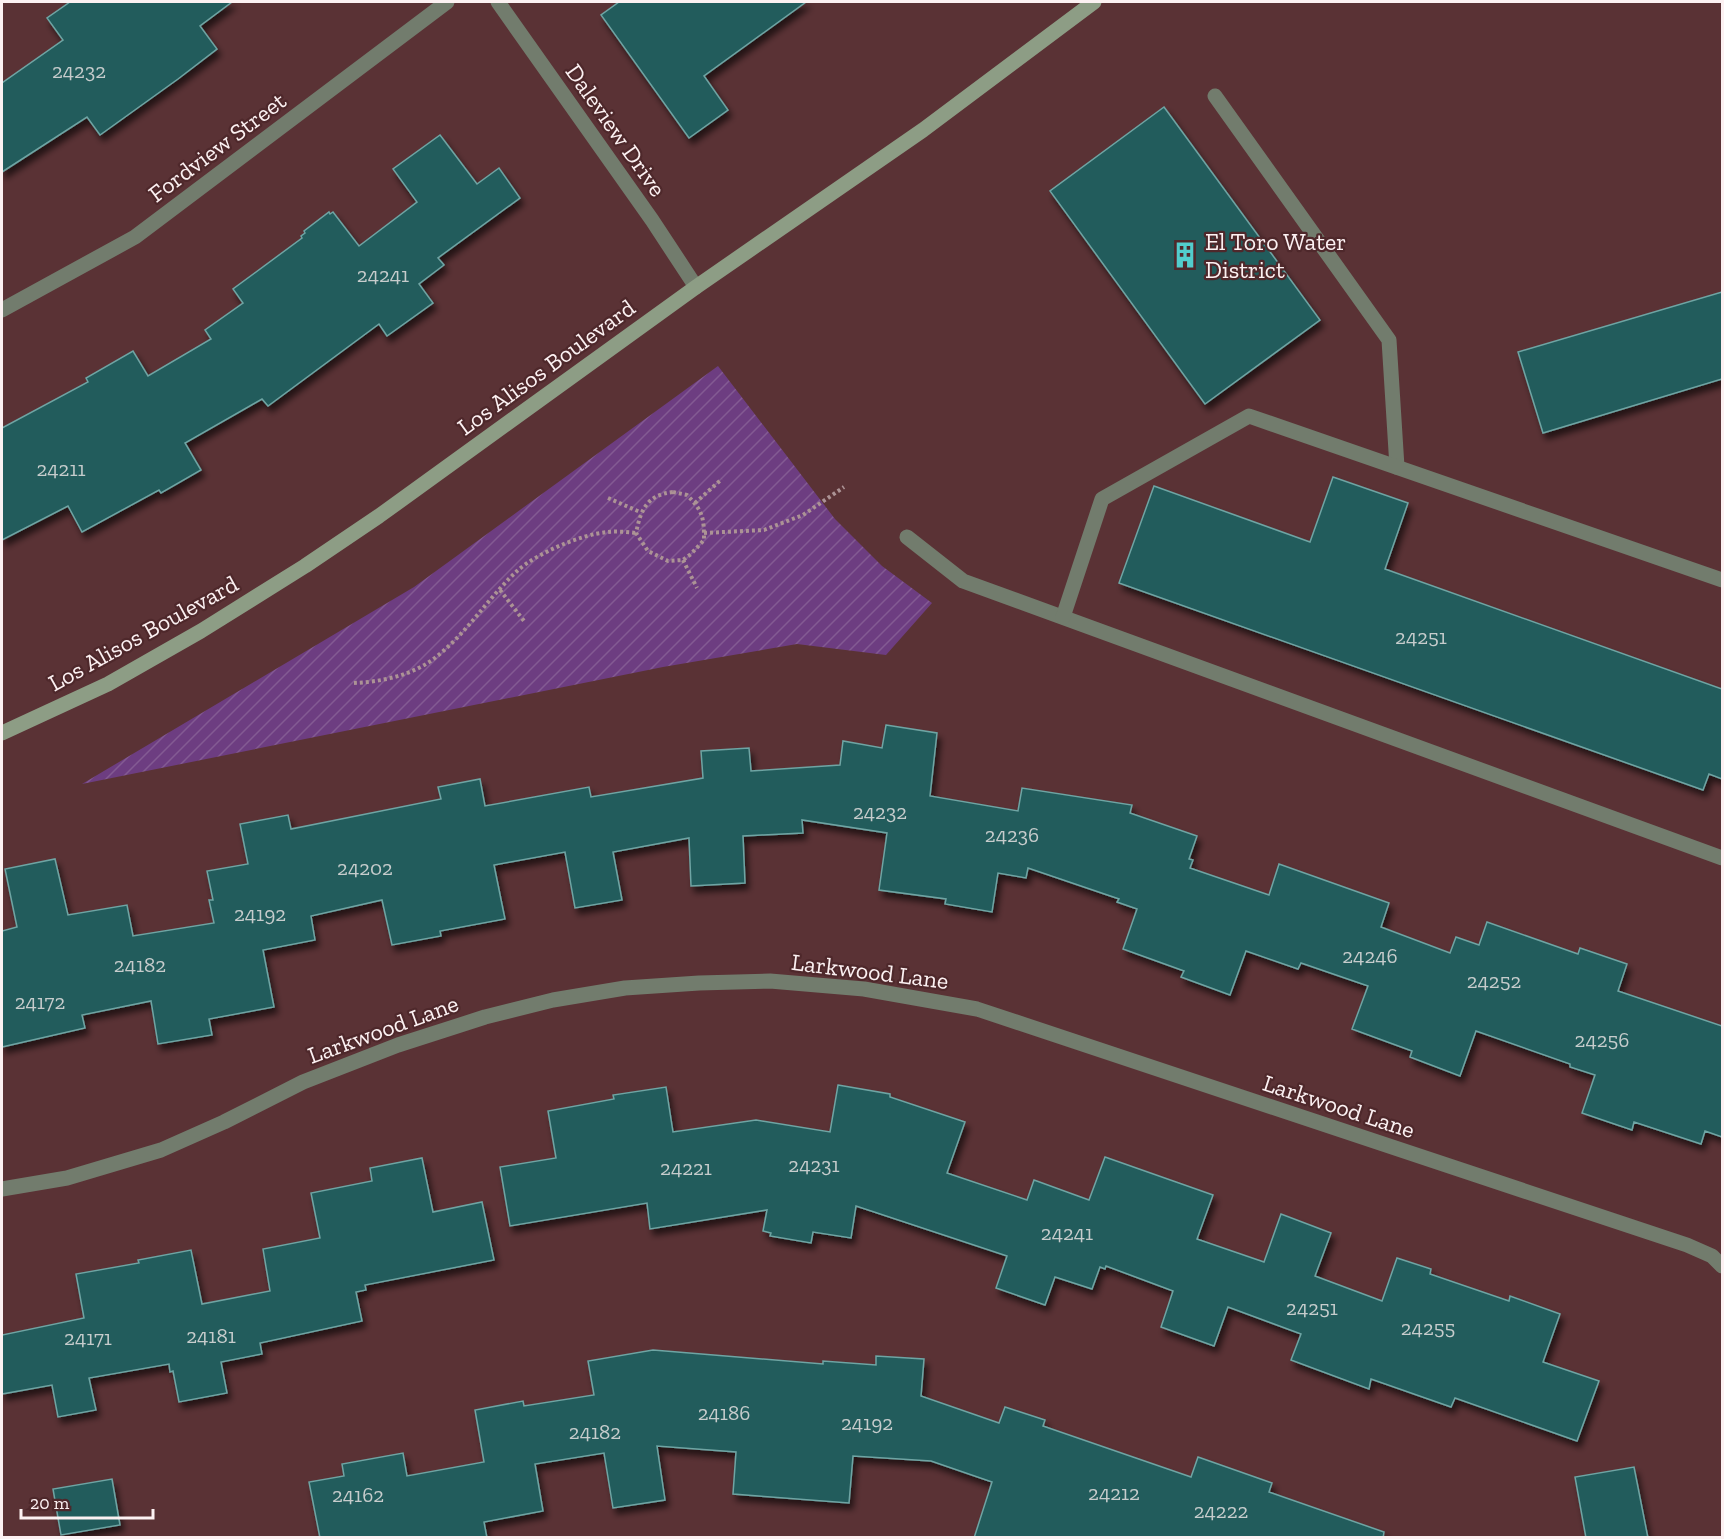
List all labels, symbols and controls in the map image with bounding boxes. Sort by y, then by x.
house number: 24232 [52,58,106,83]
street label: Daleview Drive [560,58,672,202]
street label: Fordview Street [142,86,292,208]
place label: El Toro Water District [1205,227,1346,284]
building icon: El Toro Water District [1170,240,1200,270]
house number: 24241 [357,262,409,287]
street label: Los Alisos Boulevard [451,293,641,441]
house number: 24211 [36,456,86,481]
street label: Los Alisos Boulevard [43,569,243,697]
house number: 24251 [1395,624,1447,649]
house number: 24232 [853,799,907,824]
house number: 24236 [985,822,1039,847]
house number: 24202 [337,855,393,880]
house number: 24192 [234,901,286,926]
house number: 24246 [1342,943,1398,968]
street label: Larkwood Lane [790,947,950,995]
house number: 24182 [114,952,166,977]
house number: 24252 [1467,968,1521,993]
street label: Larkwood Lane [304,988,462,1070]
house number: 24172 [15,989,65,1014]
house number: 24256 [1575,1027,1629,1052]
street label: Larkwood Lane [1259,1068,1419,1144]
house number: 24231 [788,1152,840,1177]
house number: 24221 [660,1155,712,1180]
house number: 24241 [1041,1220,1093,1245]
house number: 24251 [1286,1295,1338,1320]
house number: 24255 [1401,1315,1455,1340]
house number: 24181 [186,1323,236,1348]
house number: 24171 [64,1325,112,1350]
house number: 24186 [698,1400,750,1425]
house number: 24192 [841,1410,893,1435]
house number: 24182 [569,1419,621,1444]
house number: 24212 [1088,1480,1140,1505]
scale bar [21,1482,153,1520]
house number: 24162 [332,1482,384,1507]
text: 20 m [30,1492,70,1514]
house number: 24222 [1194,1498,1248,1523]

